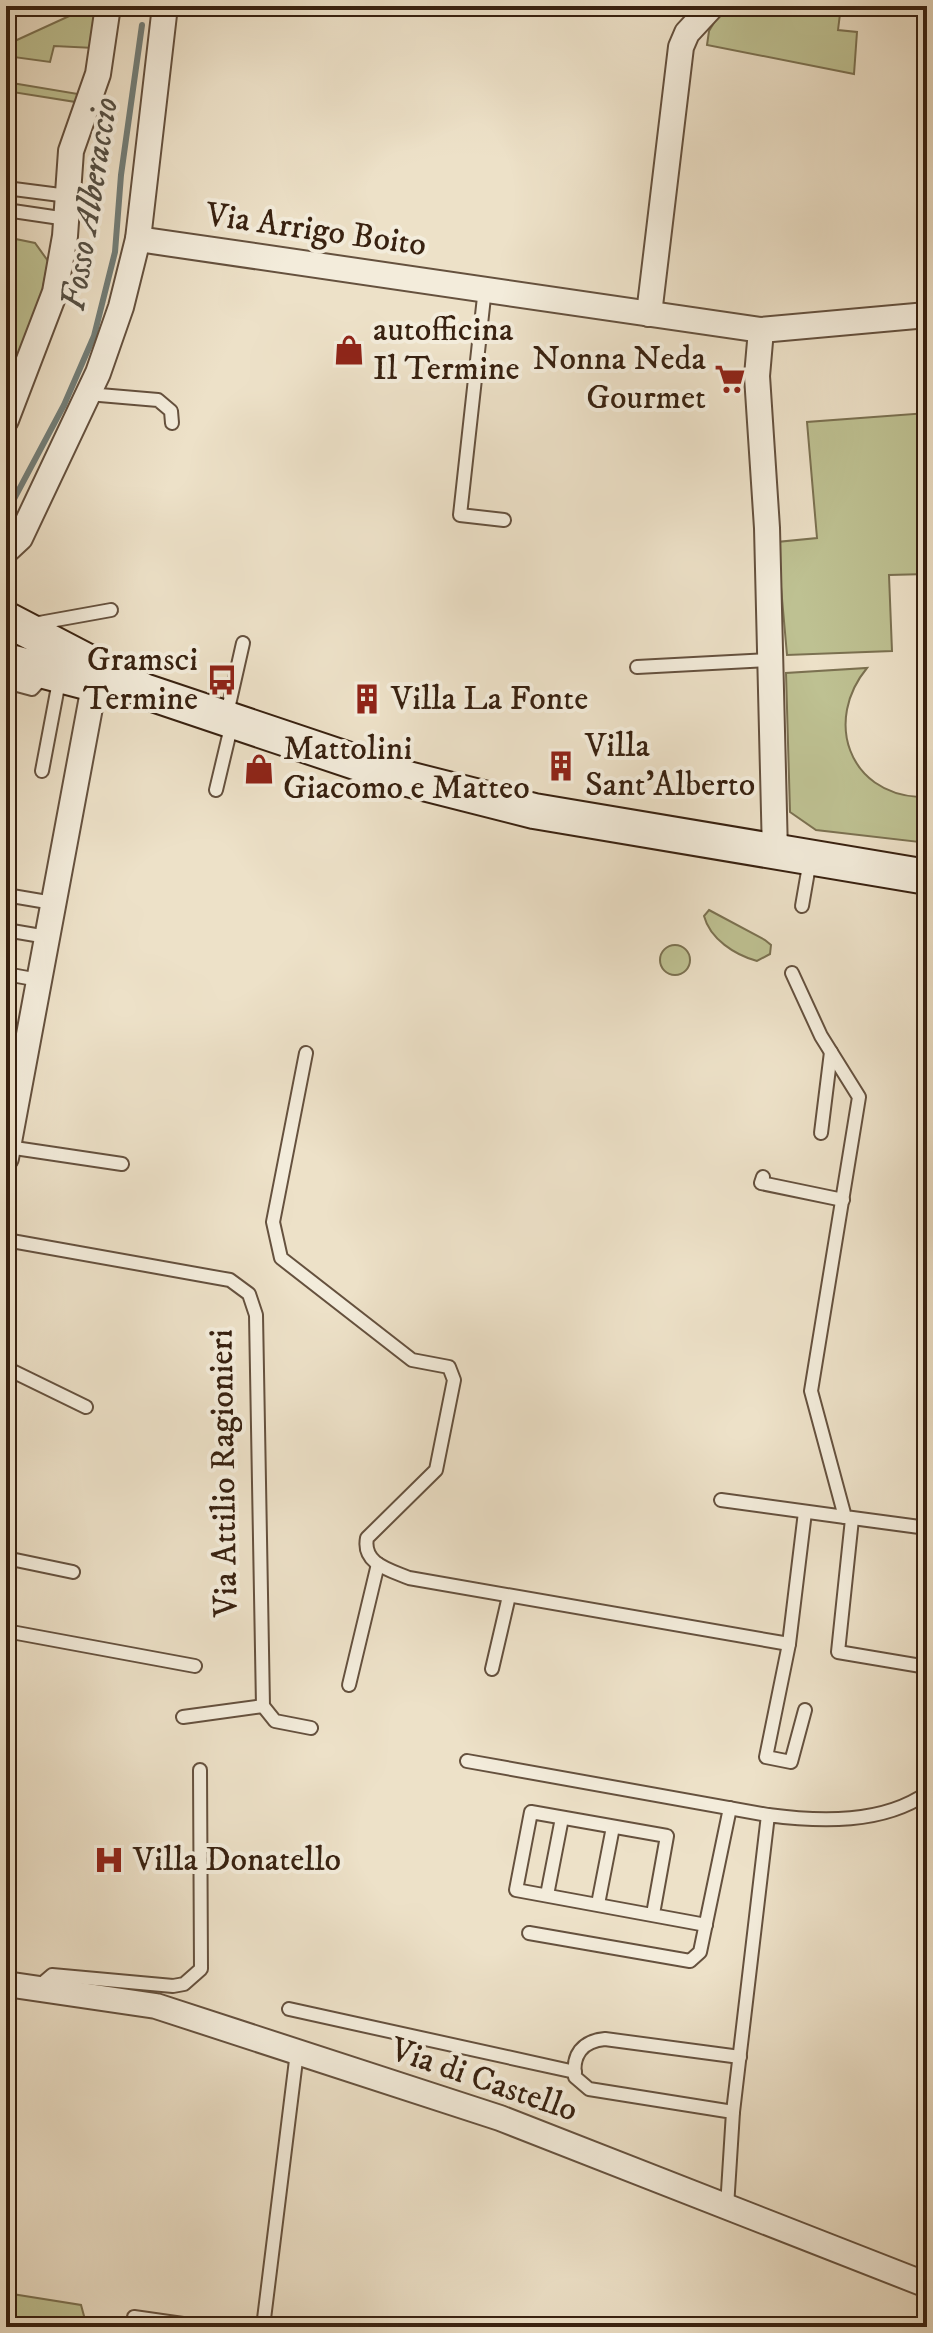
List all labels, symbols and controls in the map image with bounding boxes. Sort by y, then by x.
water label: Fosso Alberaccio [51,94,129,314]
street label: Via Arrigo Boito [202,194,429,266]
place label: autofficina Il Termine [373,309,520,390]
shop icon: autofficina Il Termine [332,333,366,367]
place label: Nonna Neda Gourmet [532,338,707,419]
supermarket icon: Nonna Neda Gourmet [713,362,747,396]
place label: Gramsci Termine [83,639,198,720]
bus stop icon: Gramsci Termine [205,663,239,697]
place label: Villa La Fonte [390,678,588,720]
building icon: Villa La Fonte [350,682,384,716]
place label: Villa Sant'Alberto [584,725,755,806]
place label: Mattolini Giacomo e Matteo [283,728,530,809]
building icon: Villa Sant'Alberto [544,749,578,783]
shop icon: Mattolini Giacomo e Matteo [242,752,276,786]
street label: Via Attilio Ragionieri [200,1329,248,1618]
place label: Villa Donatello [132,1839,341,1881]
hospital icon: Villa Donatello [92,1843,126,1877]
street label: Via di Castello [384,2028,583,2132]

